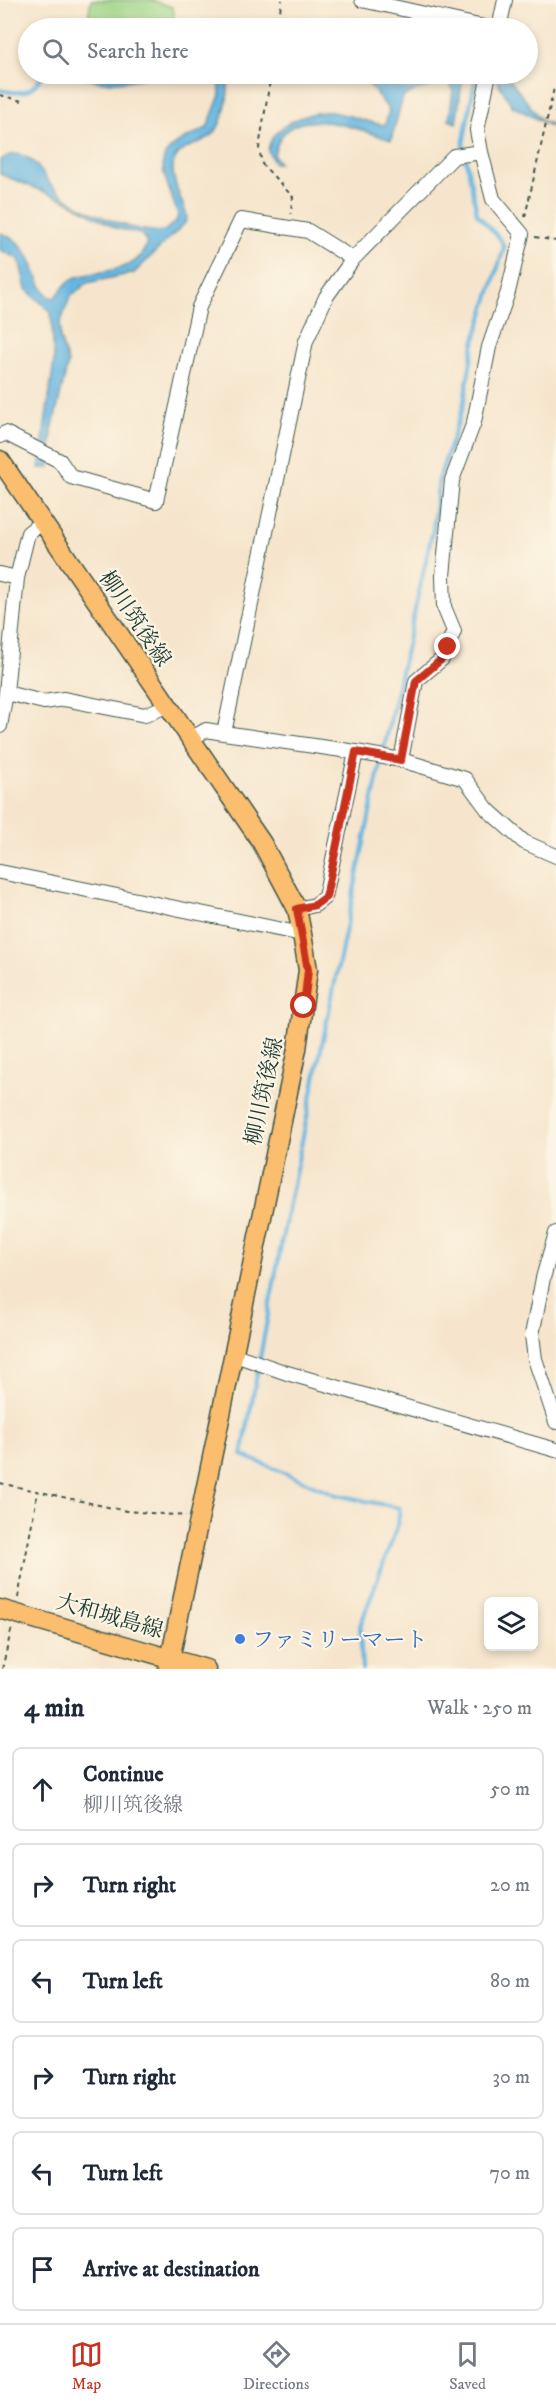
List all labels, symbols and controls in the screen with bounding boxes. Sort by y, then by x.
search box [18,18,538,84]
icon: search [39,35,72,68]
text: Search here [87,38,189,65]
street label: 柳川筑後線 [93,566,177,672]
route end [434,633,460,659]
route start [290,992,316,1018]
street label: 柳川筑後線 [240,1035,289,1148]
street label: 大和城島線 [53,1588,166,1645]
map controls [484,1597,538,1651]
button: layers [484,1597,538,1651]
place label: ファミリーマート [252,1627,428,1654]
marker: ファミリーマート [233,1632,247,1646]
text: 4 min [24,1692,84,1725]
text: Walk · 250 m [427,1696,532,1721]
text: Continue [83,1761,164,1788]
icon: ahead [26,1773,59,1806]
text: 50 m [490,1777,530,1802]
text: 柳川筑後線 [83,1793,183,1818]
icon: right [26,1869,59,1902]
text: Turn right [83,1872,176,1899]
text: 20 m [490,1873,530,1898]
icon: left [26,1965,59,1998]
text: Turn left [83,1968,163,1995]
text: 80 m [490,1969,530,1994]
icon: right [26,2061,59,2094]
text: Turn right [83,2064,176,2091]
text: 30 m [492,2065,530,2090]
icon: left [26,2157,59,2190]
text: Turn left [83,2160,163,2187]
text: 70 m [489,2161,530,2186]
icon: arrive [26,2253,59,2286]
text: Arrive at destination [83,2256,260,2283]
tab: Map [70,2338,103,2394]
tab: Directions [243,2338,309,2394]
tab: Saved [449,2338,486,2394]

